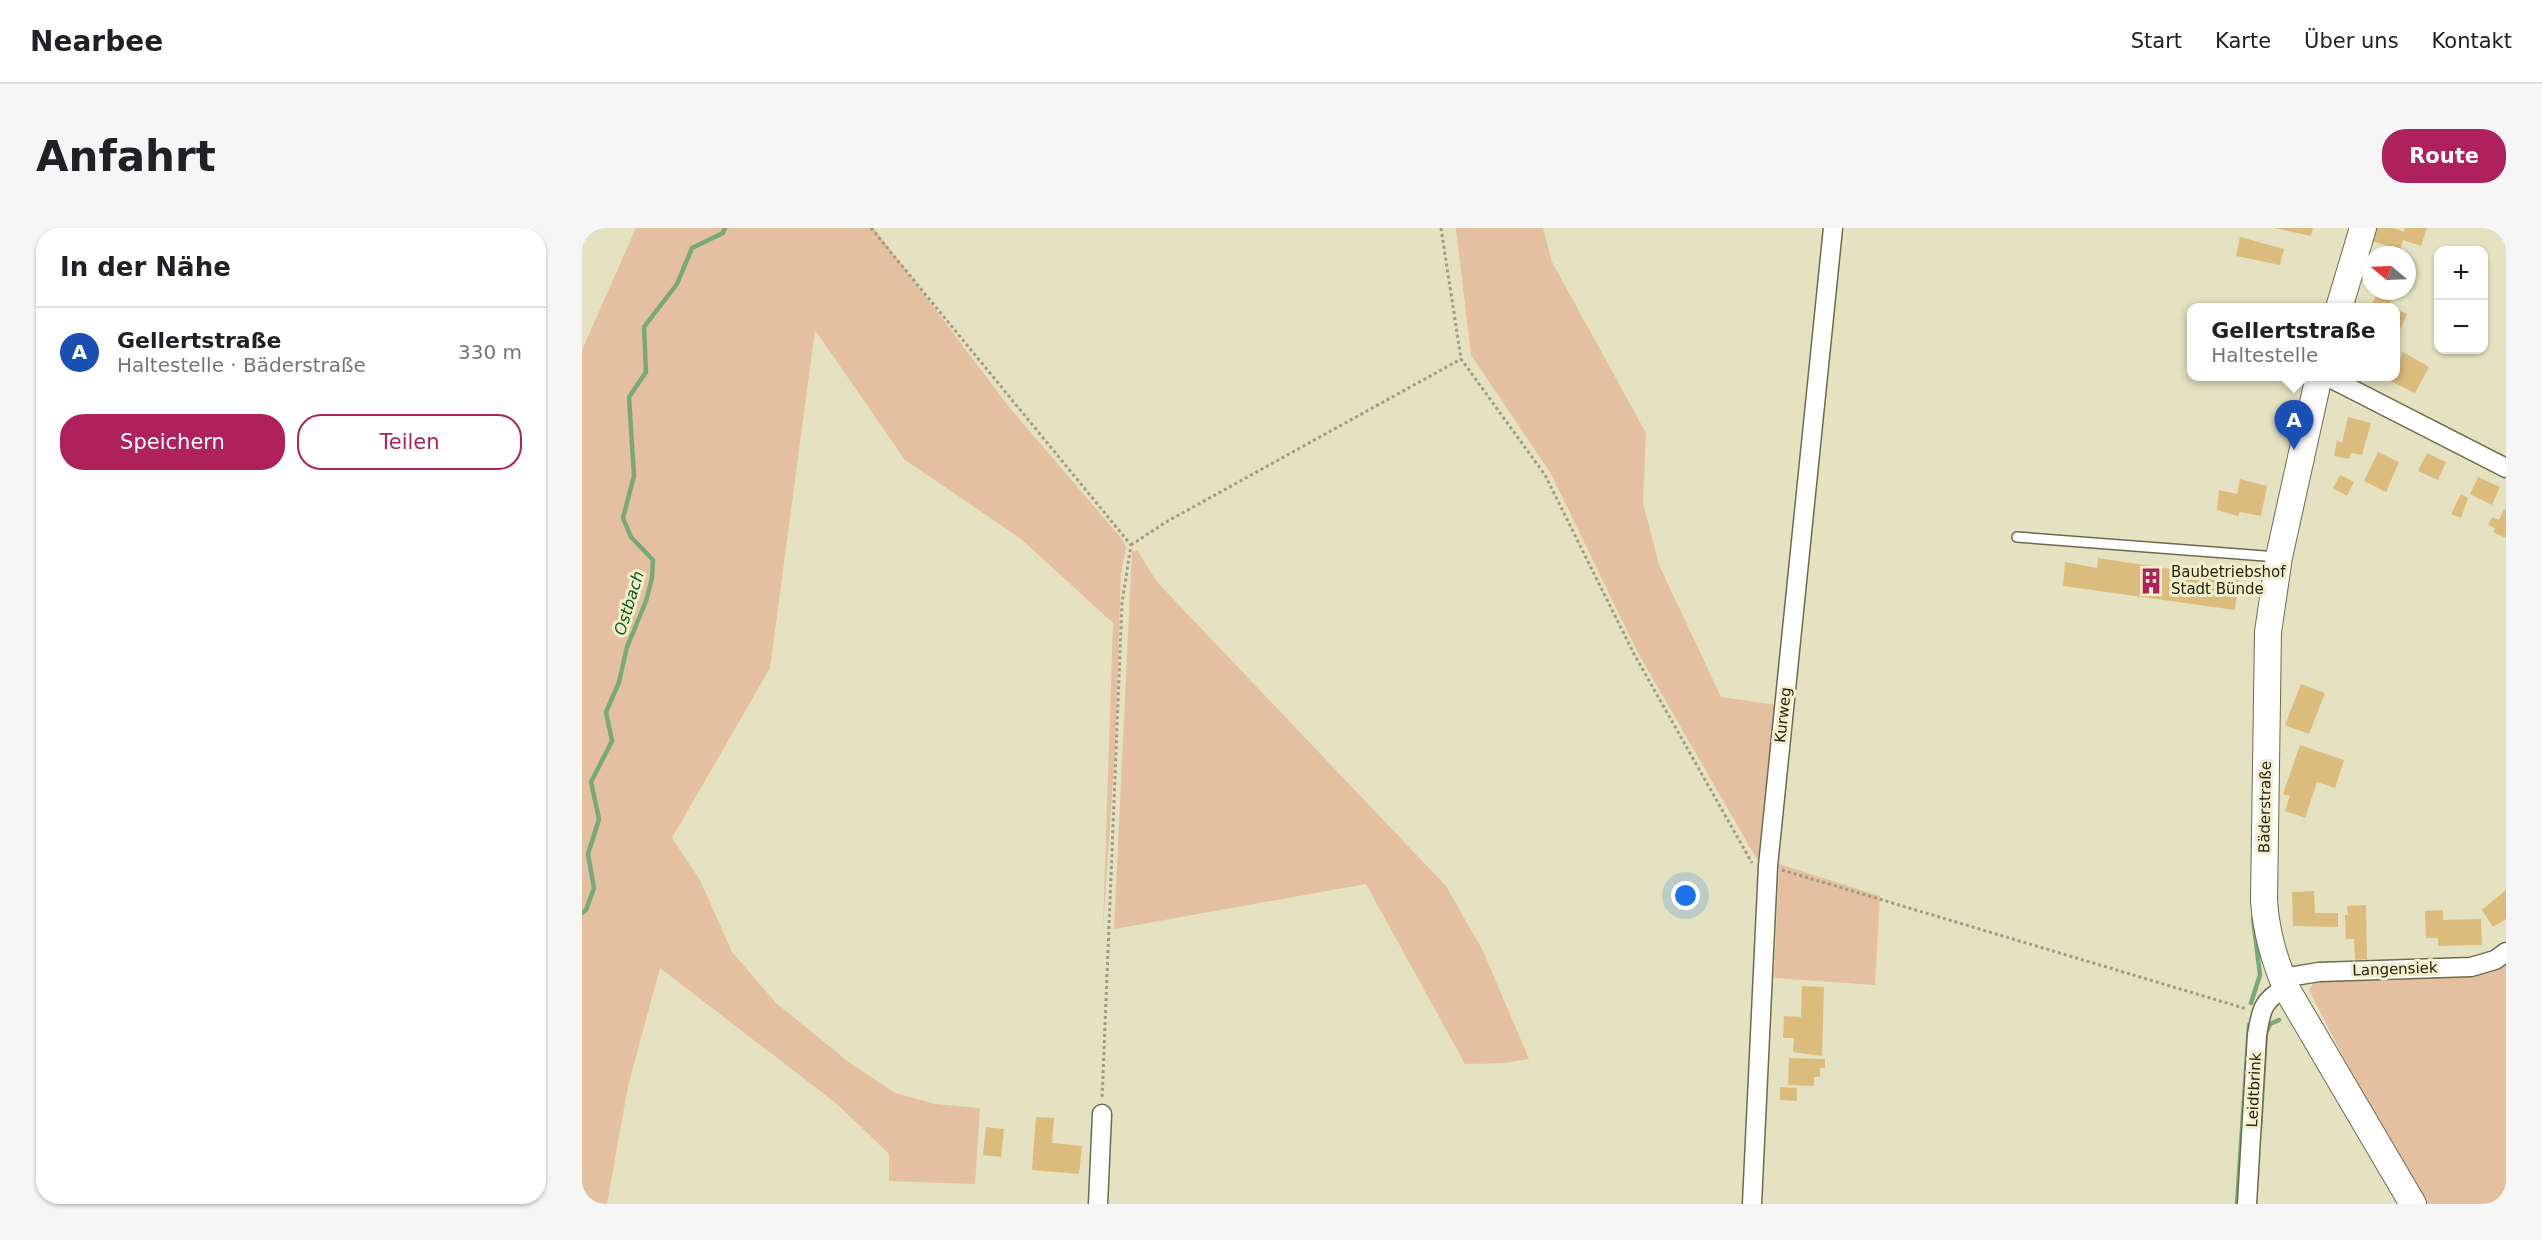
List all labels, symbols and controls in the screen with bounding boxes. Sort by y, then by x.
text: Nearbee [30,25,163,58]
text: Start [2131,29,2182,53]
text: Karte [2215,29,2271,53]
text: Über uns [2304,29,2399,53]
text: Kontakt [2432,29,2512,53]
button: Route [2382,129,2506,183]
text: Anfahrt [36,132,216,181]
north arrow [2362,246,2416,300]
map controls [2434,246,2488,354]
button: + [2434,246,2488,300]
text: In der Nähe [60,252,231,282]
button: − [2434,300,2488,354]
popup [2187,303,2400,381]
text: Gellertstraße [2211,318,2376,343]
text: Gellertstraße [117,328,281,353]
text: A [72,340,87,364]
text: 330 m [458,340,522,364]
text: Haltestelle [2211,343,2318,367]
text: Haltestelle · Bäderstraße [117,353,366,377]
pin: A [2274,400,2314,450]
button: Speichern [60,414,285,470]
button: Teilen [297,414,522,470]
place label: Baubetriebshof Stadt Bünde [2171,563,2286,598]
building icon: Baubetriebshof Stadt Bünde [2136,566,2166,596]
water label: Ostbach [610,569,648,637]
street label: Kurweg [1771,686,1795,744]
street label: Bäderstraße [2255,761,2275,853]
your location [1671,881,1700,910]
street label: Langensiek [2352,959,2438,979]
street label: Leidtbrink [2243,1052,2265,1128]

